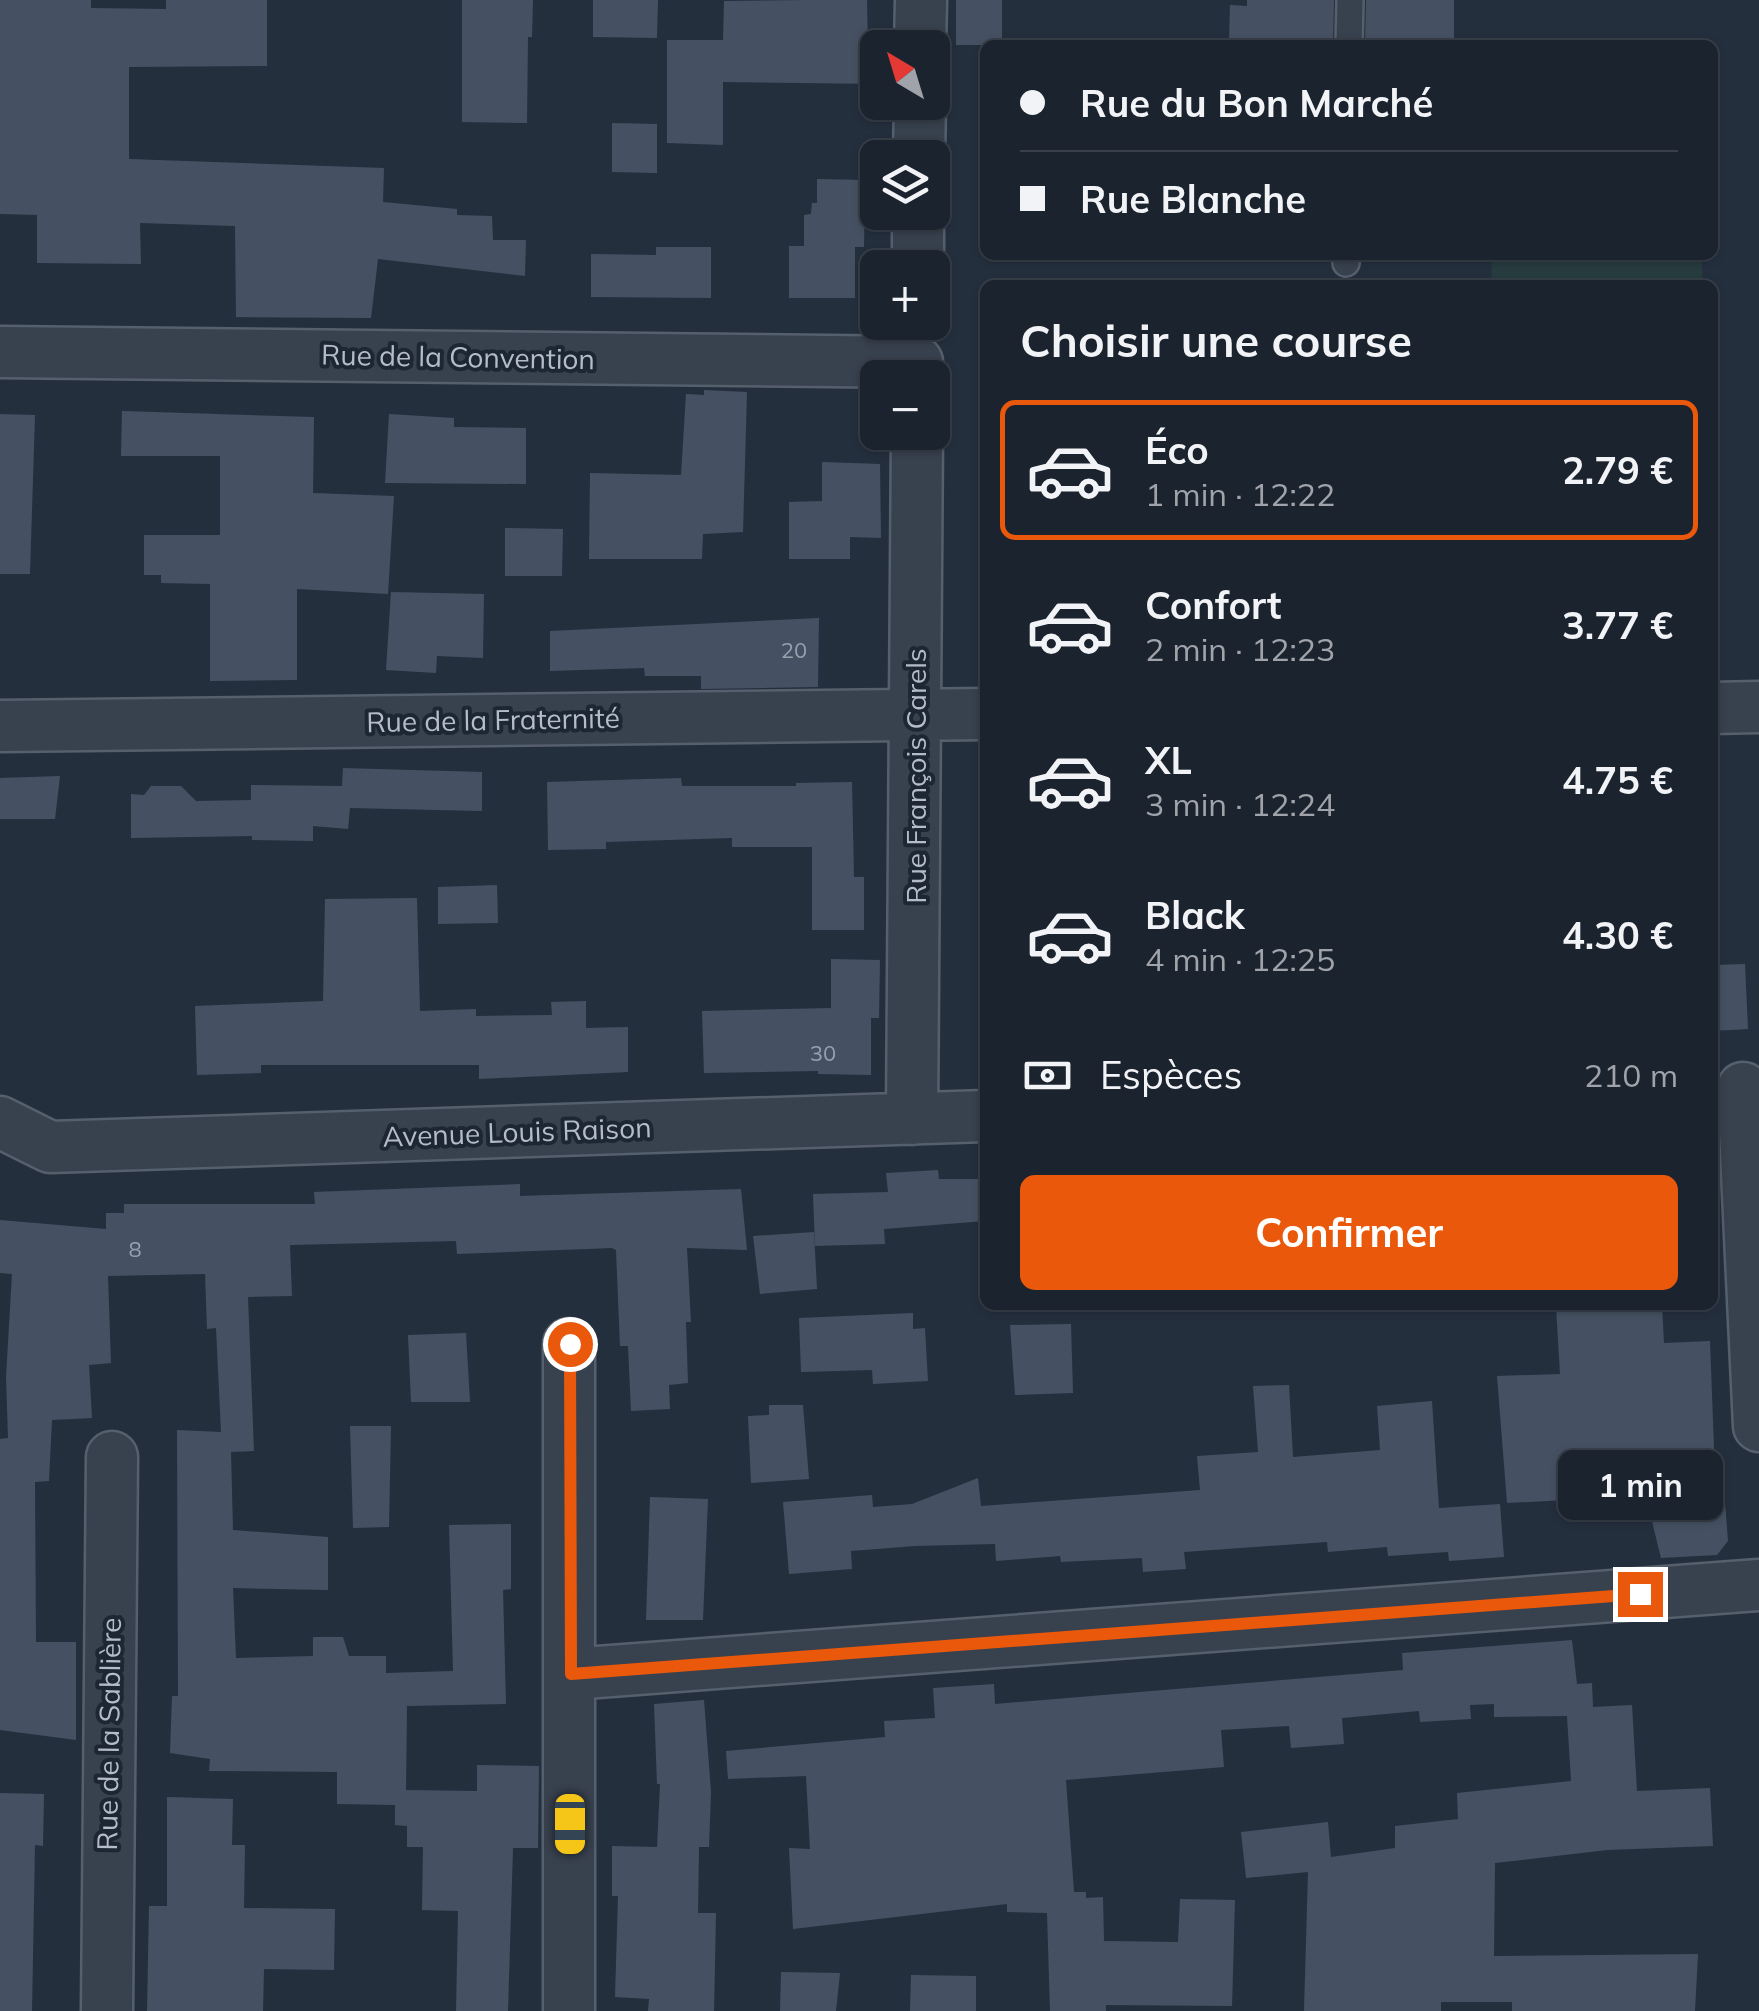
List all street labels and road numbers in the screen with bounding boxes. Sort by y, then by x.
street label: Rue de la Convention [321,337,595,376]
street label: Rue François Carels [898,648,933,904]
street label: Rue de la Fraternité [366,700,620,739]
street label: Avenue Louis Raison [382,1109,652,1154]
street label: Rue de la Sablière [89,1617,128,1851]

